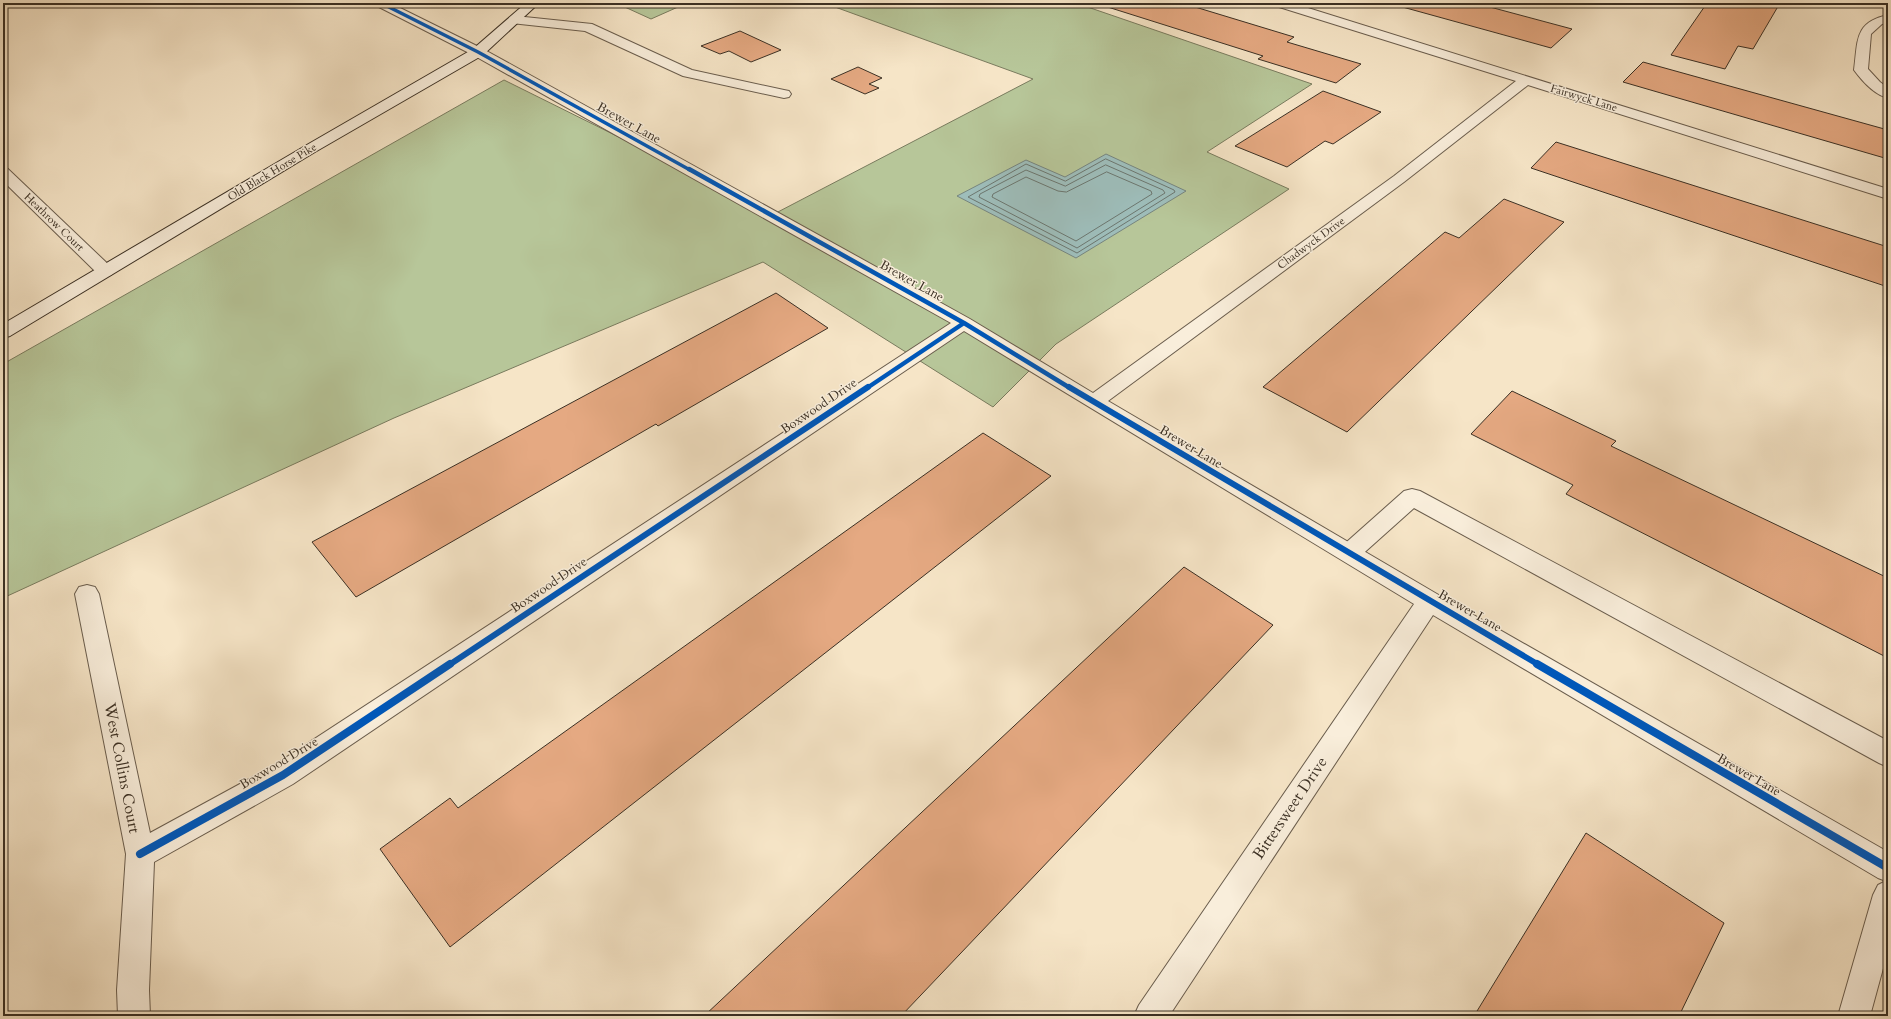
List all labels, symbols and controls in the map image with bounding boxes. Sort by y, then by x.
street label: Fairwyck Lane [1549,81,1619,115]
street label: Brewer Lane [594,98,664,148]
street label: Old Black Horse Pike [225,139,319,205]
street label: Heathrow Court [21,189,88,255]
street label: Chadwyck Drive [1274,213,1348,273]
street label: Brewer Lane [877,256,947,306]
street label: Boxwood Drive [777,374,861,438]
street label: Brewer Lane [1156,421,1226,473]
street label: Boxwood Drive [507,553,591,617]
street label: Brewer Lane [1435,585,1505,637]
street label: West Collins Court [98,700,145,835]
street label: Boxwood Drive [236,732,322,794]
street label: Brewer Lane [1714,749,1784,801]
street label: Bittersweet Drive [1248,752,1332,864]

